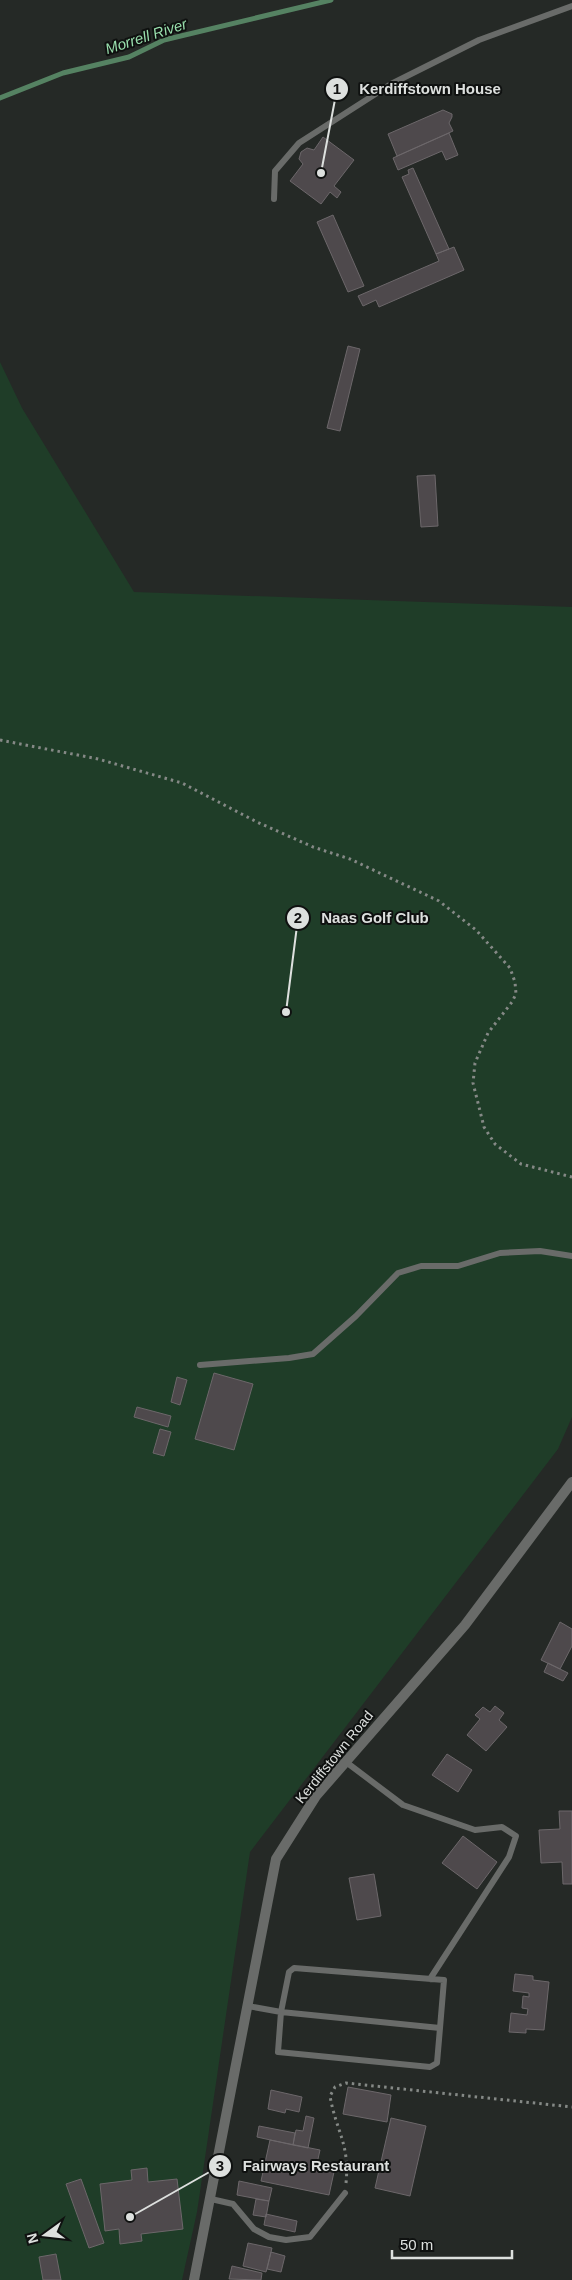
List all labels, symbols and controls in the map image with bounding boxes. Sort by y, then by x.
water label: Morrell River [103,14,190,57]
callout: Kerdiffstown House [324,74,511,104]
text: 1 [333,80,341,97]
text: Kerdiffstown House [359,80,501,97]
callout: Naas Golf Club [286,903,439,933]
text: 2 [294,909,302,926]
text: Naas Golf Club [321,909,429,926]
street label: Kerdiffstown Road [292,1708,376,1806]
callout: Fairways Restaurant [208,2151,399,2181]
text: 3 [216,2157,224,2174]
text: Fairways Restaurant [243,2157,389,2174]
north arrow [20,2210,70,2260]
scale bar [392,2228,512,2260]
text: N [23,2231,41,2245]
text: 50 m [400,2236,433,2253]

